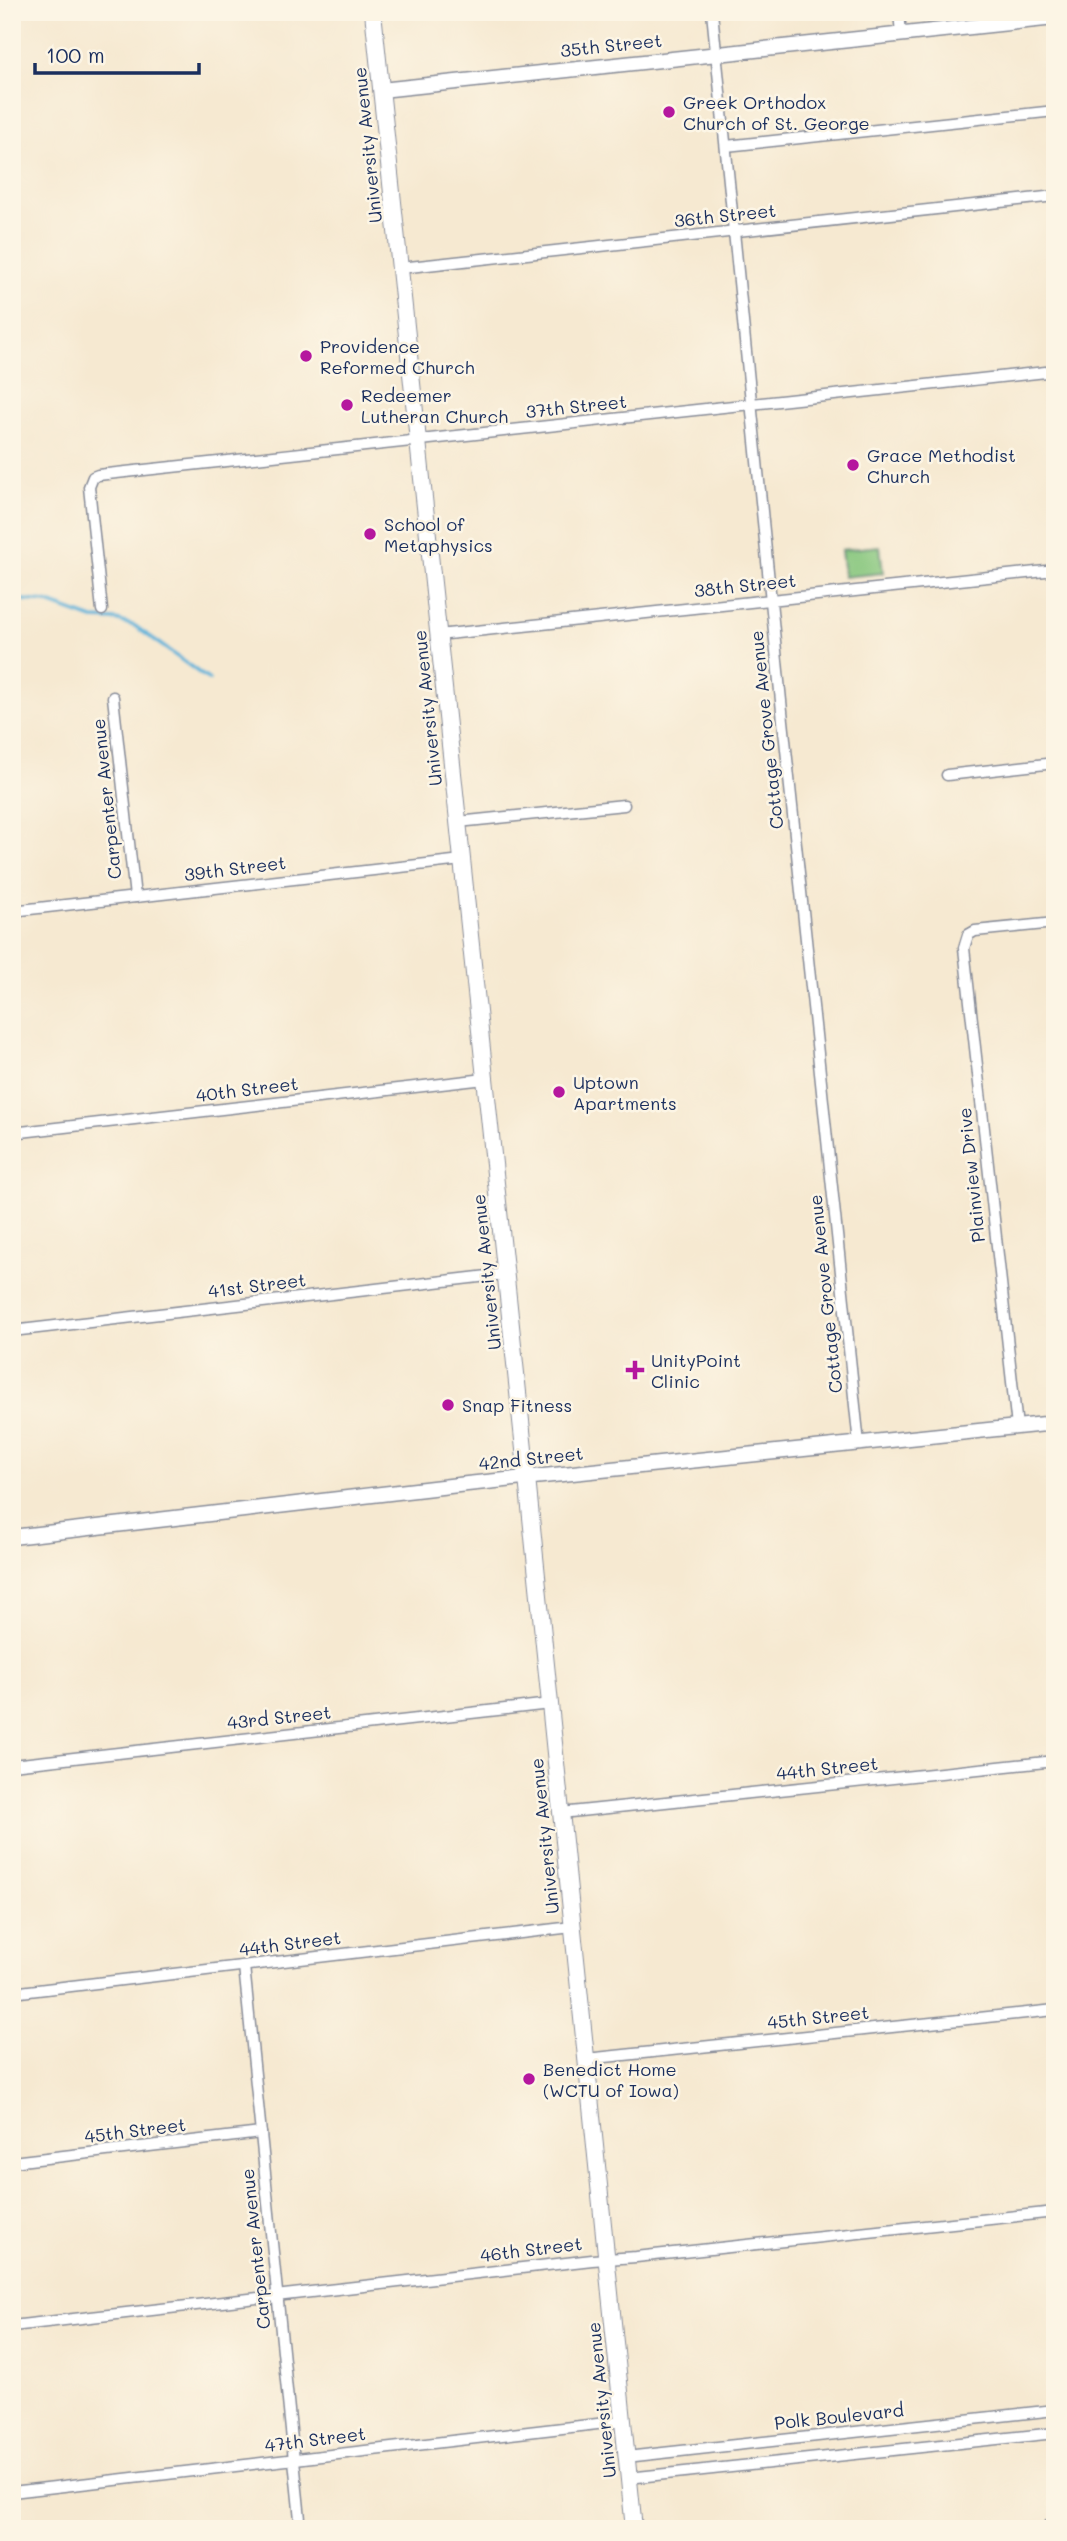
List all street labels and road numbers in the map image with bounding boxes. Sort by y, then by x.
street label: 35th Street [559,28,663,62]
street label: University Avenue [347,66,387,224]
street label: 36th Street [673,198,777,232]
street label: 37th Street [524,389,628,423]
street label: 38th Street [693,568,797,602]
street label: University Avenue [407,629,447,787]
street label: Cottage Grove Avenue [744,629,788,831]
street label: Carpenter Avenue [86,717,126,881]
street label: 39th Street [183,850,287,886]
street label: 40th Street [195,1071,299,1107]
street label: Plainview Drive [952,1106,990,1244]
street label: University Avenue [466,1193,506,1351]
street label: Cottage Grove Avenue [803,1193,847,1395]
street label: 41st Street [207,1267,307,1303]
street label: 42nd Street [478,1441,584,1475]
street label: 43rd Street [226,1700,332,1734]
street label: 44th Street [775,1751,879,1785]
street label: University Avenue [524,1757,564,1915]
street label: 44th Street [238,1925,342,1961]
street label: 45th Street [766,2000,870,2034]
street label: 45th Street [83,2112,187,2148]
street label: Carpenter Avenue [235,2167,275,2331]
street label: 46th Street [479,2231,583,2267]
street label: University Avenue [581,2321,621,2479]
street label: Polk Boulevard [773,2397,905,2435]
street label: 47th Street [263,2421,367,2457]

